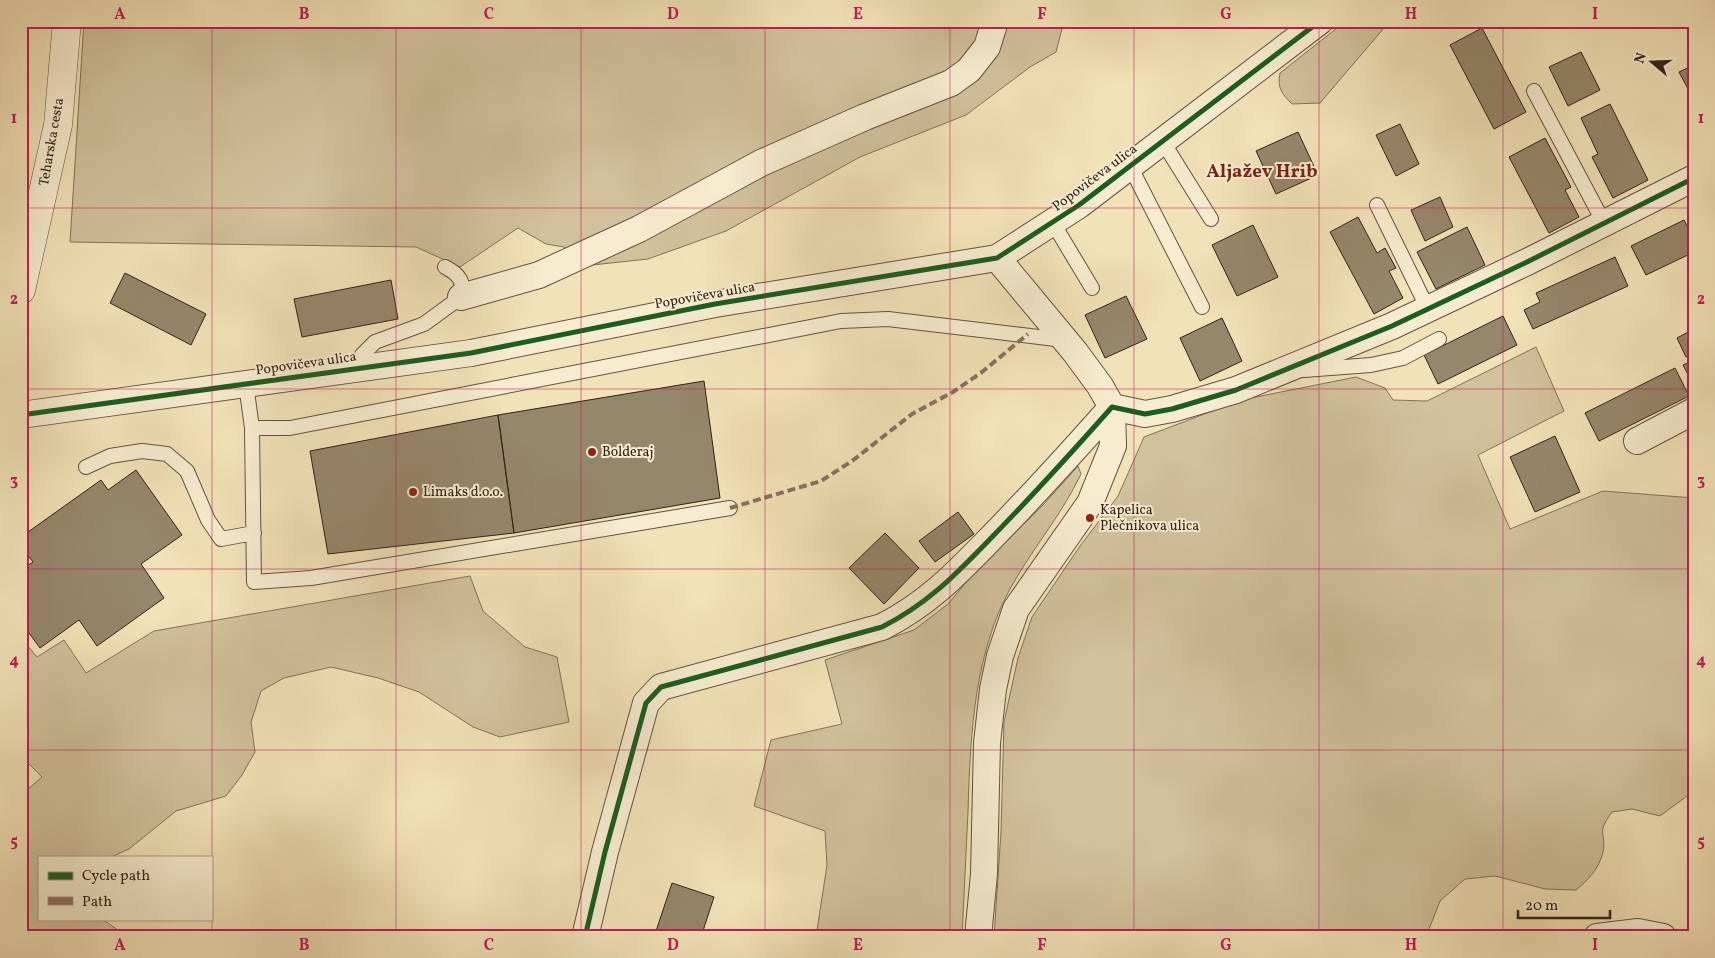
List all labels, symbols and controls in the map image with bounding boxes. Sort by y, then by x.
text: A [114,4,126,26]
text: B [299,4,310,26]
text: C [484,4,494,26]
text: D [667,4,679,26]
text: E [853,4,863,26]
text: F [1037,4,1047,26]
text: G [1220,4,1232,26]
text: H [1405,4,1417,26]
text: I [1592,4,1598,26]
north arrow [1628,38,1678,88]
text: N [1630,50,1652,66]
street label: Teharska cesta [35,96,69,188]
text: 1 [11,108,17,130]
text: 1 [1698,108,1704,130]
street label: Popovičeva ulica [1049,140,1141,216]
district label: Aljažev Hrib [1206,159,1318,185]
street label: Popovičeva ulica [653,278,757,314]
text: 2 [10,289,18,311]
text: 2 [1697,289,1705,311]
street label: Popovičeva ulica [254,348,358,380]
place label: Bolderaj [602,443,654,462]
marker: Bolderaj [586,446,598,458]
text: 3 [10,470,18,492]
text: 3 [1697,470,1705,492]
place label: Limaks d.o.o. [423,483,503,502]
marker: Limaks d.o.o. [407,486,419,498]
place label: Kapelica Plečnikova ulica [1100,501,1199,536]
marker: Kapelica Plečnikova ulica [1084,512,1096,524]
text: 4 [9,650,19,672]
text: 4 [1696,650,1706,672]
text: 5 [10,831,18,853]
text: 5 [1697,831,1705,853]
legend [38,856,212,920]
text: Cycle path [82,866,150,887]
scale bar [1518,888,1610,920]
text: Path [82,892,112,913]
text: 20 m [1525,896,1558,917]
text: A [114,935,126,957]
text: B [299,935,310,957]
text: C [484,935,494,957]
text: D [667,935,679,957]
text: E [853,935,863,957]
text: F [1037,935,1047,957]
text: G [1220,935,1232,957]
text: H [1405,935,1417,957]
text: I [1592,935,1598,957]

